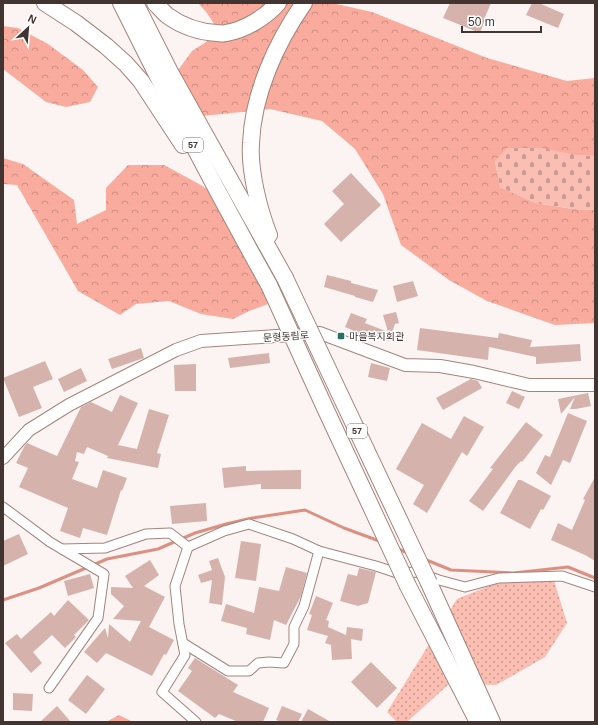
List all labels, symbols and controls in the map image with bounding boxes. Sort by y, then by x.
north arrow [8,8,48,48]
scale bar [462,8,541,34]
text: N [26,12,39,26]
text: 50 m [468,15,495,29]
road number: 57 [183,138,203,152]
street label: 문형동림로 [263,329,309,344]
marker: 마을복지회관 [336,331,346,341]
place label: 마을복지회관 [349,331,405,342]
road number: 57 [347,424,367,438]

